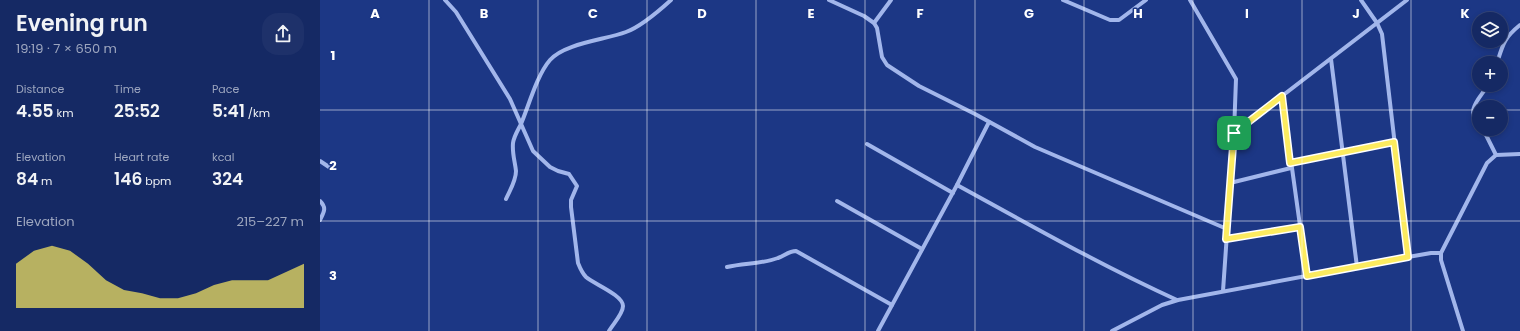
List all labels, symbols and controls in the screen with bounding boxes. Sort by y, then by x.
text: A [370,4,380,23]
text: B [480,4,489,23]
text: C [588,4,598,23]
text: D [697,4,707,23]
text: E [807,4,815,23]
text: F [916,4,924,23]
text: G [1024,4,1034,23]
text: H [1133,4,1143,23]
text: I [1245,4,1249,23]
text: J [1352,4,1360,23]
text: K [1460,4,1470,23]
text: Evening run [16,8,148,39]
map controls [1472,12,1508,136]
button: layers [1472,12,1508,48]
button: share [262,13,304,55]
text: 19:19 · 7 × 650 m [16,39,117,58]
text: 1 [331,46,335,65]
button: + [1472,56,1508,92]
text: Distance [16,81,64,97]
text: Time [114,81,141,97]
text: Pace [212,81,239,97]
text: 4.55 [16,99,54,123]
text: 25:52 [114,99,160,123]
text: 5:41 [212,99,245,123]
button: − [1472,100,1508,136]
text: km [54,105,74,121]
text: /km [245,105,270,121]
pin [1217,116,1251,150]
icon: arrive [1223,122,1245,144]
text: Elevation [16,149,66,165]
text: Heart rate [114,149,169,165]
text: kcal [212,149,234,165]
text: 2 [329,156,337,175]
text: 84 [16,167,38,191]
text: 146 [114,167,142,191]
text: 324 [212,167,243,191]
text: m [38,173,52,189]
text: bpm [142,173,171,189]
text: Elevation [16,212,75,231]
text: 215–227 m [236,212,304,231]
text: 3 [329,266,337,285]

